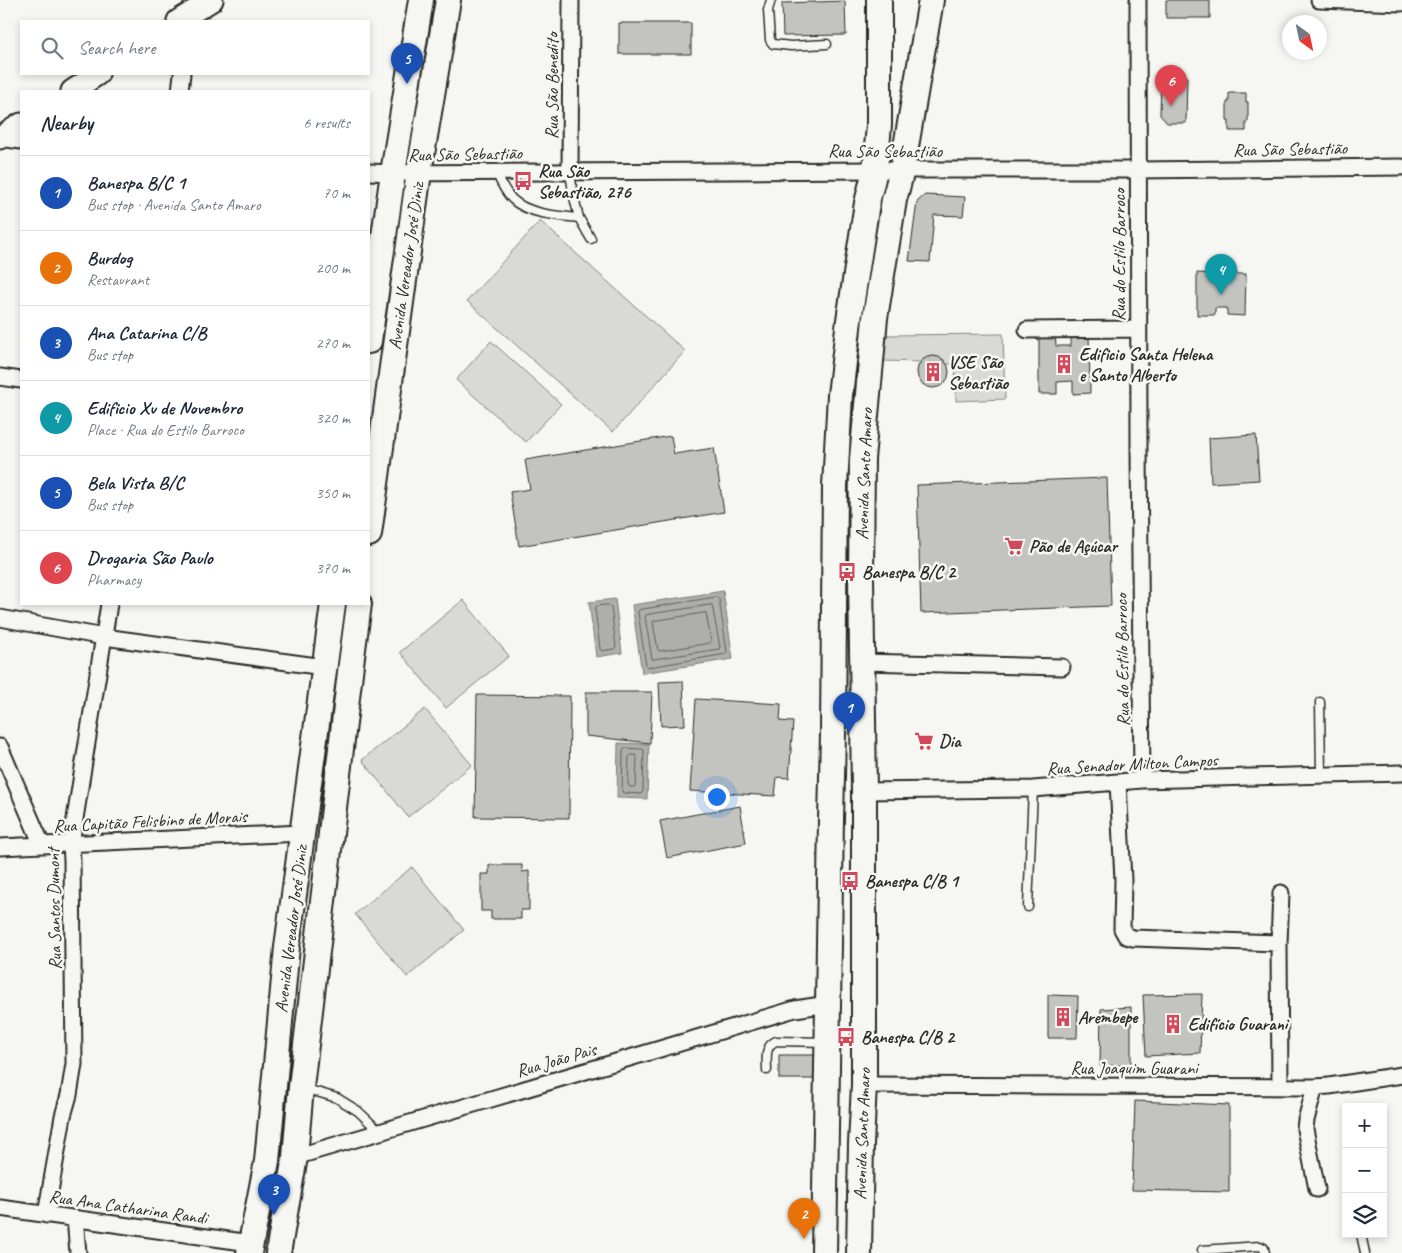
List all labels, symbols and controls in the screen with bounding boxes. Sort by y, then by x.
north arrow [1282,15,1327,60]
search box [20,20,370,75]
street label: Rua São Benedito [541,31,563,139]
icon: search [38,34,66,62]
text: Search here [78,36,155,60]
pin: 5 [391,43,423,84]
pin: 6 [1155,65,1187,106]
text: Nearby [40,110,93,136]
text: 6 results [303,113,350,133]
street label: Rua São Sebastião [1233,137,1349,161]
street label: Rua São Sebastião [828,140,944,162]
street label: Rua São Sebastião [408,142,524,166]
place label: Rua São Sebastião, 276 [538,160,632,203]
bus stop icon: Rua São Sebastião, 276 [512,170,534,192]
text: Banespa B/C 1 [87,171,185,195]
street label: Avenida Vereador José Diniz [383,179,429,351]
text: 1 [52,183,60,203]
text: 70 m [323,183,350,203]
street label: Rua do Estilo Barroco [1108,187,1130,321]
text: Bus stop · Avenida Santo Amaro [87,195,261,215]
text: Burdog [87,246,132,270]
pin: 4 [1205,254,1237,295]
text: 2 [52,258,60,278]
text: 200 m [316,258,350,278]
text: Restaurant [87,270,149,290]
text: Ana Catarina C/B [87,321,206,345]
text: 3 [52,333,60,353]
text: 270 m [316,333,350,353]
place label: Edificio Santa Helena e Santo Alberto [1079,343,1214,386]
text: Bus stop [87,345,133,365]
place label: VSE São Sebastião [948,351,1010,394]
building icon: Edificio Santa Helena e Santo Alberto [1053,353,1075,375]
building icon: VSE São Sebastião [922,361,944,383]
text: Edificio Xv de Novembro [87,396,242,420]
street label: Avenida Santo Amaro [851,406,877,540]
text: 4 [52,408,60,428]
text: 320 m [316,408,350,428]
text: Place · Rua do Estilo Barroco [87,420,244,440]
text: Bela Vista B/C [87,471,184,495]
text: 5 [53,483,59,503]
text: 350 m [316,483,350,503]
text: Bus stop [87,495,133,515]
supermarket icon: Pão de Açúcar [1003,535,1025,557]
place label: Pão de Açúcar [1029,535,1120,557]
text: Drogaria São Paulo [87,546,213,570]
text: 6 [52,558,60,578]
text: 370 m [316,558,350,578]
bus stop icon: Banespa B/C 2 [836,561,858,583]
place label: Banespa B/C 2 [862,561,957,583]
text: Pharmacy [87,570,141,590]
street label: Rua do Estilo Barroco [1110,592,1134,727]
pin: 1 [833,692,865,733]
supermarket icon: Dia [913,730,935,752]
place label: Dia [939,730,962,752]
street label: Rua Senador Milton Campos [1046,748,1220,779]
your location [704,784,730,810]
street label: Rua Capitão Felisbino de Morais [52,805,249,837]
street label: Avenida Vereador José Diniz [270,842,312,1014]
street label: Rua Santos Dumont [42,845,66,970]
bus stop icon: Banespa C/B 1 [839,870,861,892]
place label: Banespa C/B 1 [865,870,960,892]
building icon: Arembepe [1052,1006,1074,1028]
place label: Arembepe [1078,1006,1139,1028]
building icon: Edifício Guarani [1162,1013,1184,1035]
place label: Edifício Guarani [1188,1013,1290,1035]
bus stop icon: Banespa C/B 2 [835,1026,857,1048]
place label: Banespa C/B 2 [861,1026,956,1048]
street label: Rua João Pais [514,1038,600,1082]
street label: Rua Joaquim Guarani [1070,1057,1200,1079]
street label: Avenida Santo Amaro [849,1066,875,1200]
map controls [1342,1103,1387,1238]
button: + [1342,1103,1387,1148]
button: − [1342,1148,1387,1193]
pin: 3 [258,1174,290,1215]
street label: Rua Ana Catharina Randi [48,1185,211,1229]
button: layers [1342,1193,1387,1238]
pin: 2 [788,1198,820,1239]

